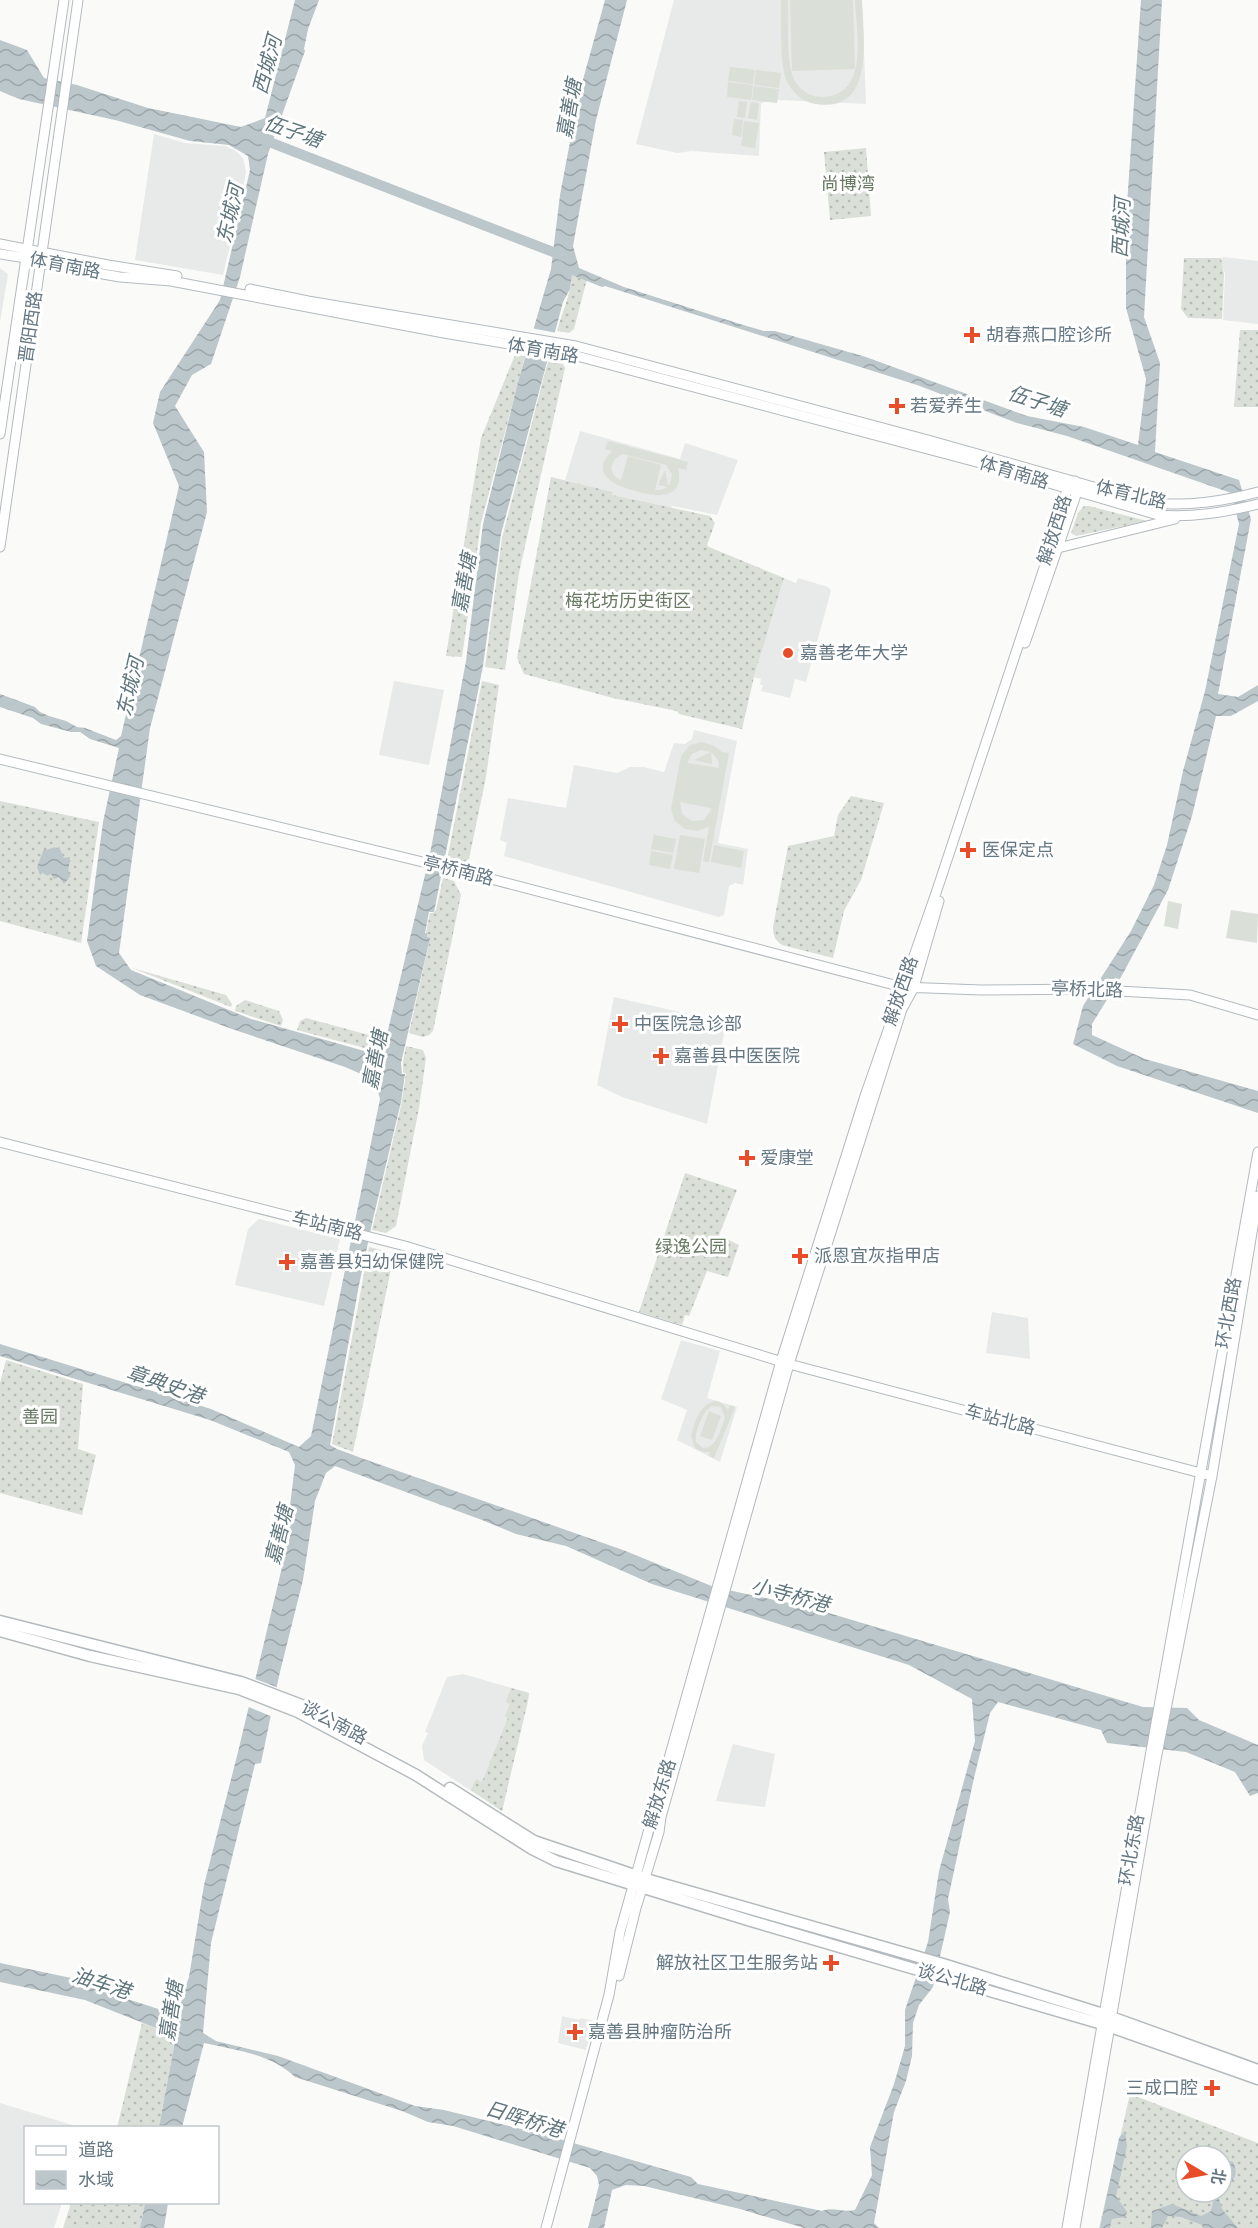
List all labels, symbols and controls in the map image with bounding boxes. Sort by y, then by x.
water label: 西城河 [247,29,290,98]
water label: 嘉善塘 [551,74,590,141]
water label: 伍子塘 [260,109,329,156]
park label: 尚博湾 [821,172,875,197]
water label: 东城河 [211,178,252,246]
water label: 西城河 [1106,193,1138,259]
street label: 体育南路 [27,247,103,285]
street label: 晋阳西路 [14,290,48,364]
place label: 胡春燕口腔诊所 [986,323,1112,348]
marker: 胡春燕口腔诊所 [963,326,981,344]
street label: 体育南路 [505,332,581,370]
water label: 伍子塘 [1004,379,1073,426]
place label: 若爱养生 [910,394,982,419]
marker: 若爱养生 [888,397,906,415]
street label: 体育南路 [976,451,1052,495]
street label: 体育北路 [1093,475,1169,515]
street label: 解放西路 [1032,492,1078,568]
water label: 嘉善塘 [446,548,485,615]
park label: 梅花坊历史街区 [565,589,691,614]
place label: 嘉善老年大学 [800,641,908,666]
marker: 嘉善老年大学 [781,646,795,660]
water label: 东城河 [111,651,152,719]
place label: 医保定点 [982,838,1054,863]
marker: 医保定点 [959,841,977,859]
street label: 亭桥南路 [420,850,496,892]
street label: 解放西路 [877,953,925,1029]
street label: 亭桥北路 [1051,976,1123,1004]
place label: 中医院急诊部 [634,1012,742,1037]
marker: 中医院急诊部 [611,1015,629,1033]
water label: 嘉善塘 [357,1025,396,1092]
place label: 嘉善县中医医院 [674,1044,800,1069]
marker: 嘉善县中医医院 [652,1047,670,1065]
place label: 爱康堂 [760,1146,814,1171]
marker: 爱康堂 [738,1149,756,1167]
street label: 车站南路 [289,1205,365,1247]
park label: 绿逸公园 [655,1235,727,1260]
place label: 派恩宜灰指甲店 [814,1244,940,1269]
marker: 派恩宜灰指甲店 [791,1247,809,1265]
place label: 嘉善县妇幼保健院 [300,1250,444,1275]
marker: 嘉善县妇幼保健院 [278,1253,296,1271]
street label: 环北西路 [1210,1275,1248,1351]
water label: 章典史港 [123,1359,210,1412]
street label: 车站北路 [962,1399,1038,1441]
park label: 善园 [22,1405,58,1430]
water label: 嘉善塘 [259,1500,302,1567]
water label: 小寺桥港 [748,1572,835,1621]
street label: 谈公南路 [296,1695,372,1751]
street label: 解放东路 [638,1756,682,1832]
street label: 环北东路 [1113,1812,1151,1888]
place label: 解放社区卫生服务站 [656,1951,818,1976]
marker: 解放社区卫生服务站 [822,1954,840,1972]
street label: 谈公北路 [914,1958,990,2002]
water label: 油车港 [68,1961,137,2008]
water label: 嘉善塘 [153,1976,191,2043]
place label: 嘉善县肿瘤防治所 [588,2020,732,2045]
marker: 嘉善县肿瘤防治所 [566,2023,584,2041]
place label: 三成口腔 [1126,2076,1198,2101]
marker: 三成口腔 [1203,2079,1221,2097]
water label: 日晖桥港 [482,2095,569,2146]
legend [24,2126,219,2204]
text: 道路 [78,2138,114,2163]
north arrow [1174,2144,1234,2204]
text: 北 [1206,2167,1230,2186]
text: 水域 [78,2168,114,2193]

